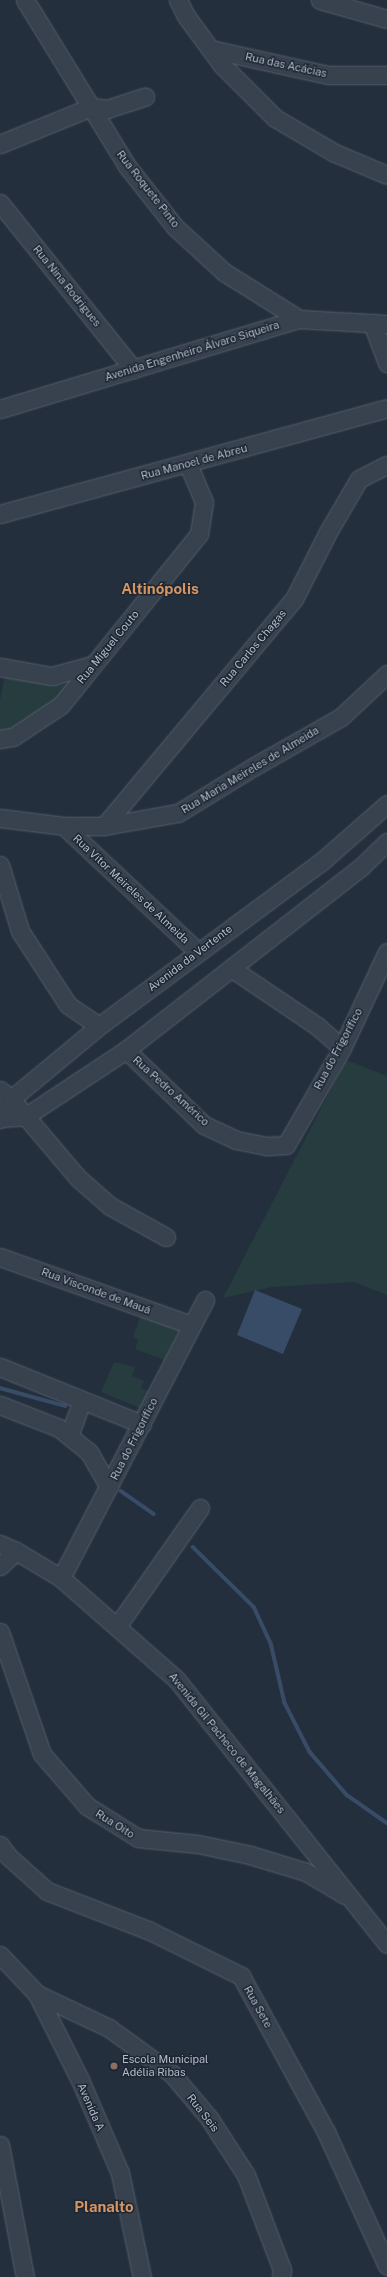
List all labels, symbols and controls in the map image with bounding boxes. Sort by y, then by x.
street label: Rua das Acácias [244,50,328,80]
street label: Rua Roquete Pinto [114,148,182,230]
street label: Rua Nina Rodrigues [30,243,104,329]
street label: Avenida Engenheiro Álvaro Siqueira [103,318,281,384]
street label: Rua Manoel de Abreu [139,441,249,483]
district label: Altinópolis [121,580,199,598]
street label: Rua Carlos Chagas [217,607,289,689]
street label: Rua Miguel Couto [74,608,142,686]
street label: Rua Maria Meireles de Almeida [179,724,321,816]
street label: Rua Vitor Meireles de Almeida [70,832,192,946]
street label: Avenida da Vertente [145,922,235,994]
street label: Rua do Frigorífico [311,1006,365,1092]
street label: Rua Pedro Américo [130,1053,212,1129]
street label: Rua Visconde de Mauá [39,1265,153,1317]
street label: Rua do Frigorífico [108,1396,160,1482]
street label: Avenida Gil Pacheco de Magalhães [166,1670,288,1816]
street label: Rua Oito [93,1807,137,1841]
street label: Rua Sete [241,1984,275,2030]
place label: Escola Municipal Adélia Ribas [122,2053,208,2079]
marker: Escola Municipal Adélia Ribas [109,2061,119,2071]
street label: Avenida A [75,2081,107,2133]
street label: Rua Seis [184,2091,222,2135]
district label: Planalto [74,2198,134,2216]

